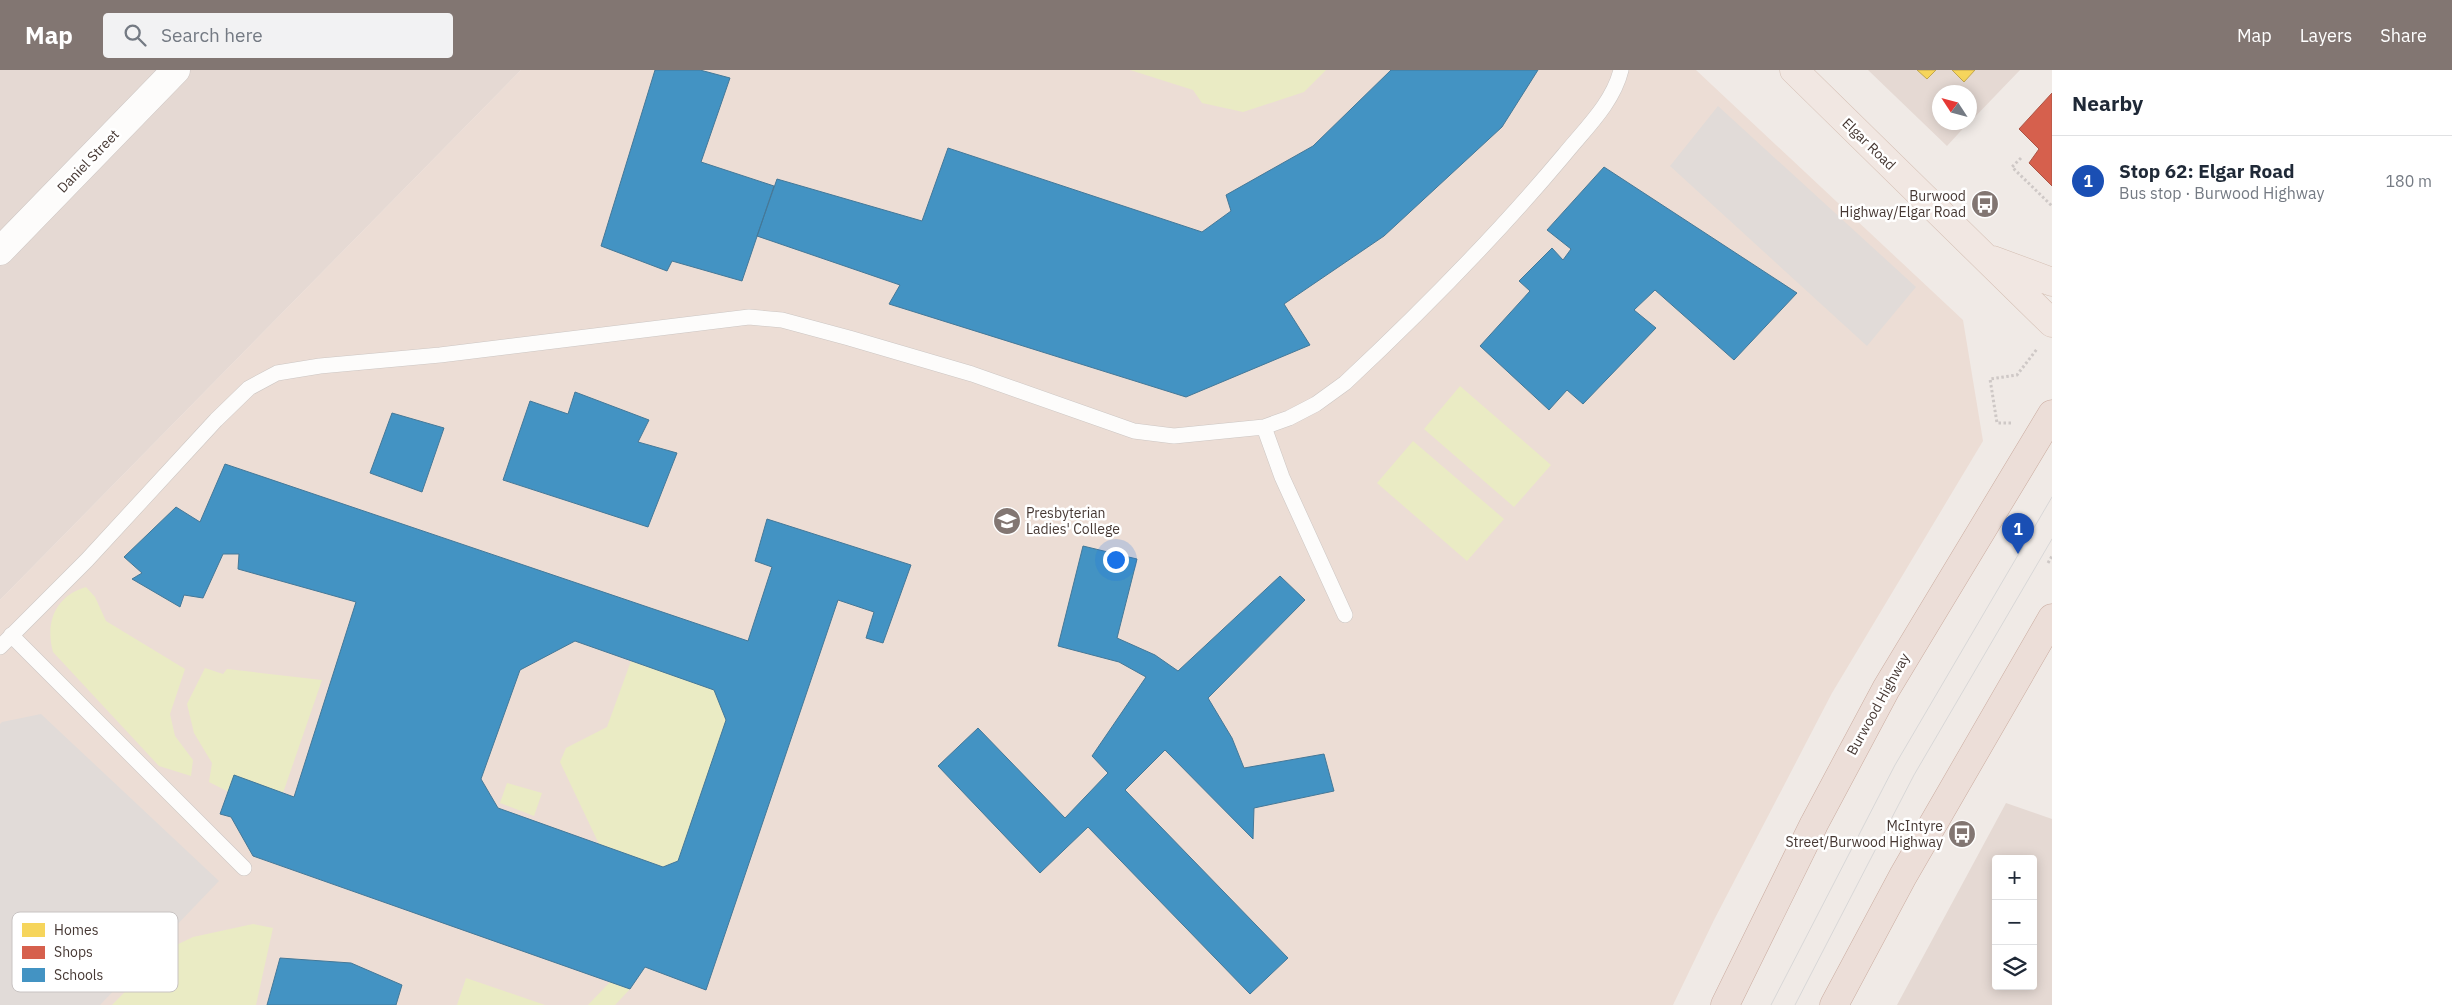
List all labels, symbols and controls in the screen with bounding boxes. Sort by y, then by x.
search box [103,13,453,58]
text: Map [25,19,73,51]
icon: search [121,21,149,49]
text: Search here [161,23,263,47]
text: Map [2237,24,2272,47]
text: Layers [2300,24,2352,47]
text: Share [2380,24,2427,47]
north arrow [1932,85,1977,130]
text: Nearby [2072,89,2143,117]
street label: Elgar Road [1838,114,1900,174]
street label: Daniel Street [53,125,123,197]
text: Stop 62: Elgar Road [2119,159,2295,183]
text: 1 [2083,171,2093,191]
text: 180 m [2385,171,2432,191]
text: Bus stop · Burwood Highway [2119,183,2324,203]
place label: Burwood Highway/Elgar Road [1840,187,1966,221]
bus stop icon: Burwood Highway/Elgar Road [1970,189,2000,219]
place label: Presbyterian Ladies' College [1026,504,1120,538]
school or university icon: Presbyterian Ladies' College [992,506,1022,536]
pin: 1 [2002,513,2034,554]
your location [1103,547,1129,573]
street label: Burwood Highway [1843,650,1913,758]
place label: McIntyre Street/Burwood Highway [1785,817,1943,851]
bus stop icon: McIntyre Street/Burwood Highway [1947,819,1977,849]
map controls [1992,855,2037,990]
button: + [1992,855,2037,900]
button: − [1992,900,2037,945]
legend [12,912,178,992]
text: Homes [54,921,99,939]
text: Shops [54,943,93,961]
button: layers [1992,945,2037,990]
text: Schools [54,966,104,984]

